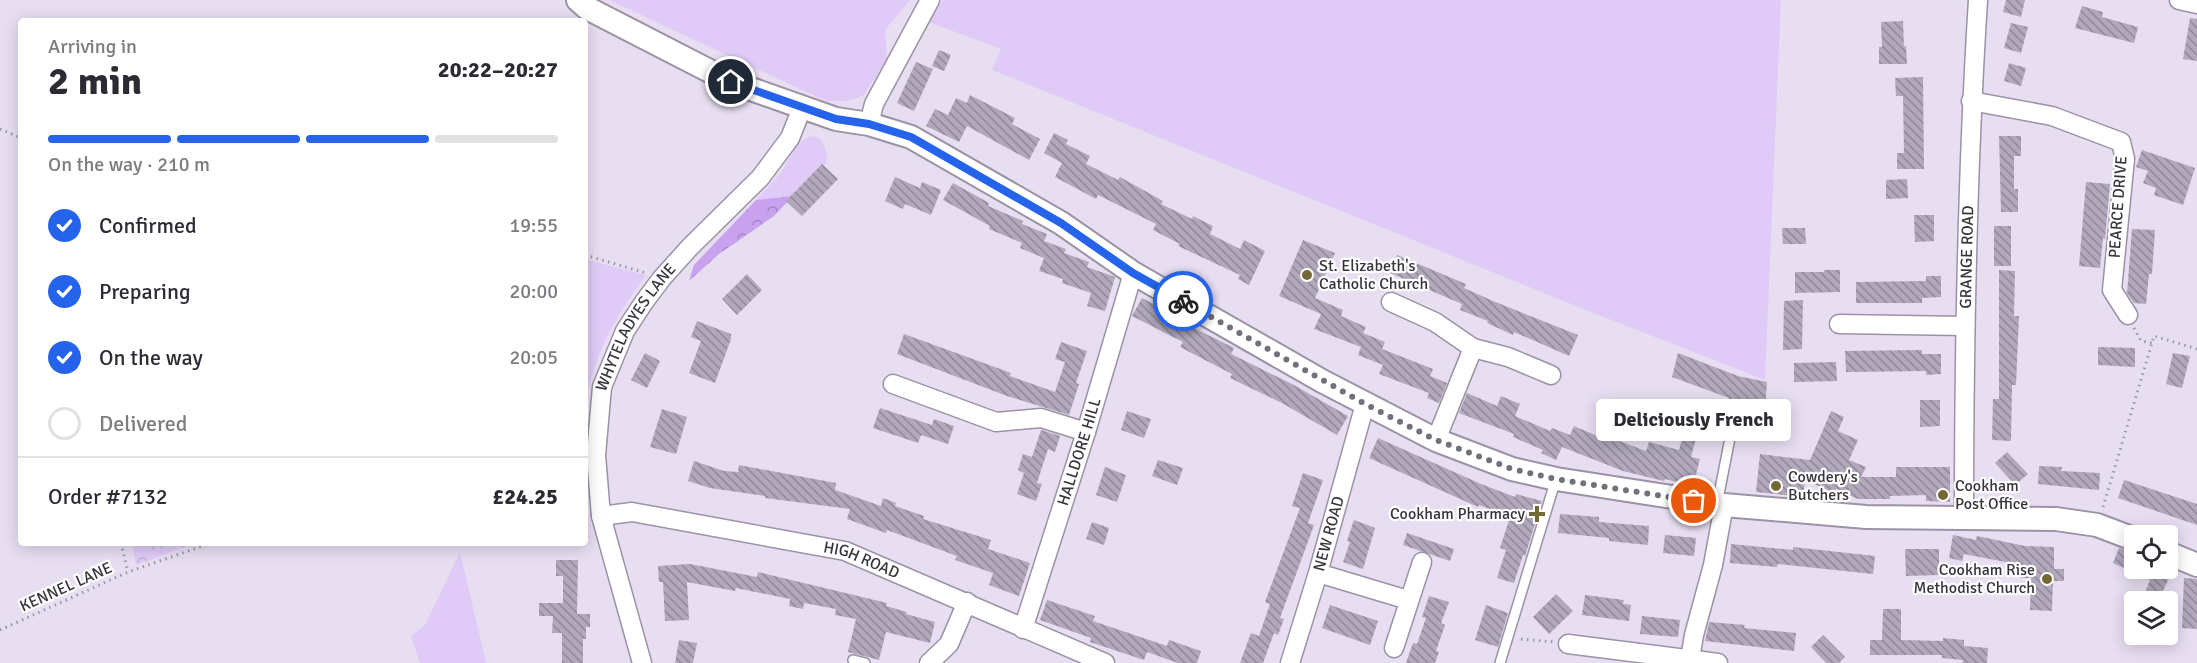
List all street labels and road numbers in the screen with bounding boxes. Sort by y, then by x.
street label: PEARCE DRIVE [2104,155,2132,259]
street label: GRANGE ROAD [1956,205,1978,309]
street label: WHYTELADYES LANE [591,259,680,394]
street label: HALLDORE HILL [1053,395,1106,508]
street label: NEW ROAD [1309,494,1349,573]
street label: HIGH ROAD [822,537,902,583]
street label: KENNEL LANE [17,558,115,616]

